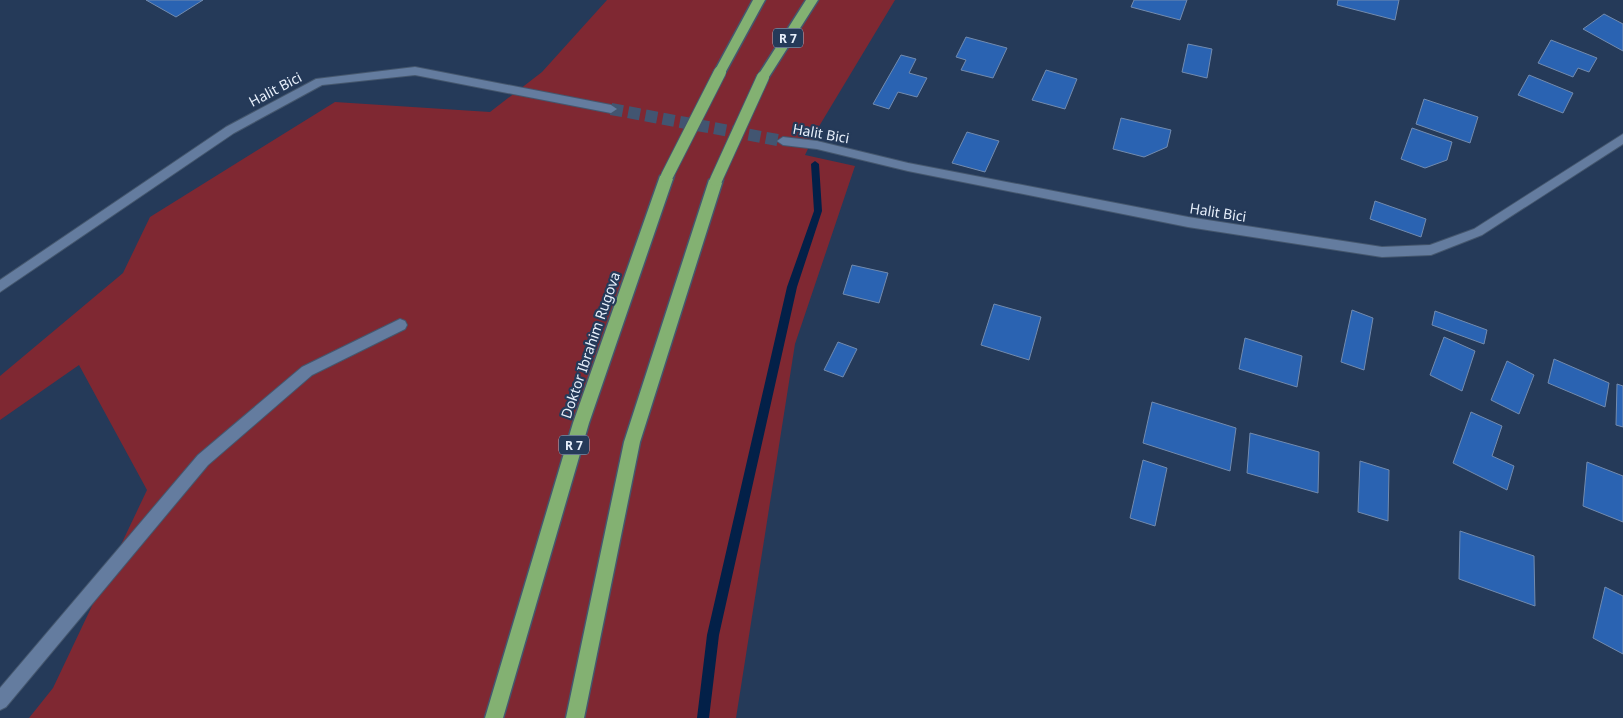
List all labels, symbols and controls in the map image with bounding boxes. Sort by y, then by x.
road number: R 7 [773,28,803,48]
street label: Halit Bici [245,67,305,111]
street label: Halit Bici [791,119,851,147]
street label: Halit Bici [1188,198,1248,226]
street label: Doktor Ibrahim Rugova [556,269,624,421]
road number: R 7 [559,436,589,454]

